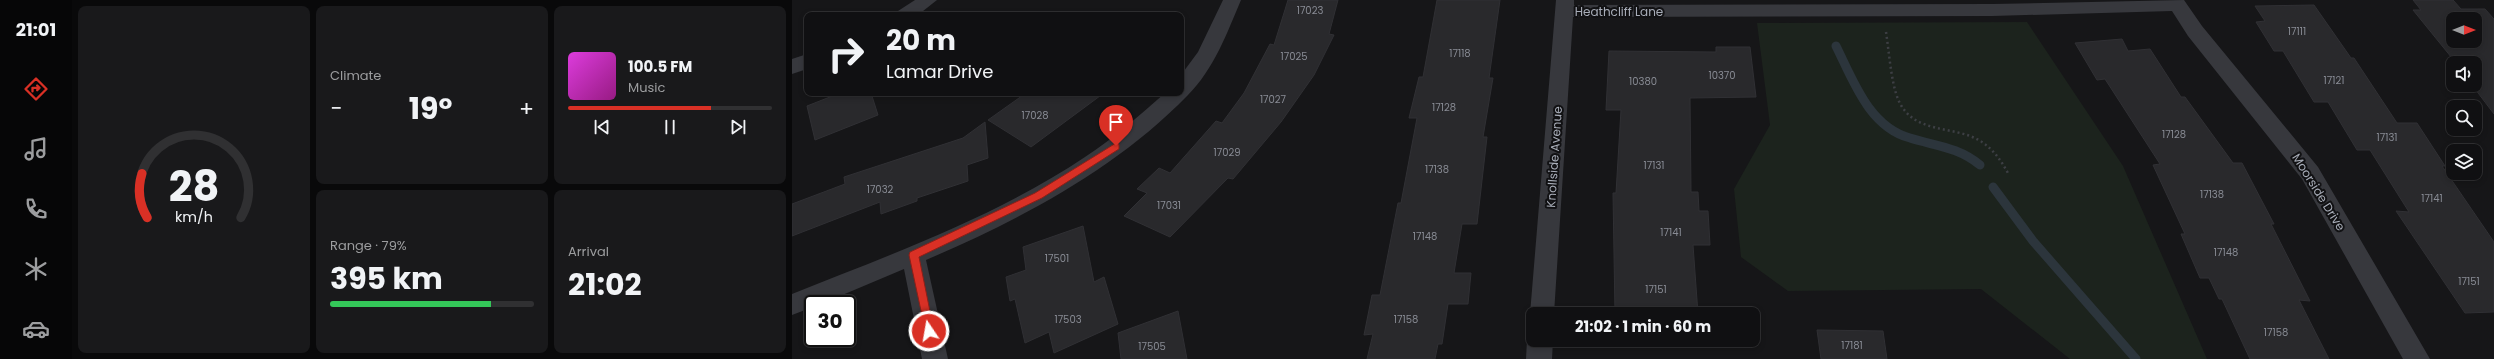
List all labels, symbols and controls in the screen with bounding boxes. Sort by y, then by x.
house number: 17023 [1297,3,1323,18]
street label: Heathcliff Lane [1575,3,1663,20]
north arrow [2446,12,2482,48]
map controls [2446,12,2482,180]
text: 21:01 [16,17,56,42]
text: 20 m [886,21,956,60]
house number: 17111 [2288,24,2306,39]
icon: right [820,28,872,80]
house number: 17118 [1449,46,1471,61]
house number: 17025 [1281,49,1307,64]
text: 100.5 FM [628,56,692,77]
button: sound [2446,56,2482,92]
text: Lamar Drive [886,59,993,84]
text: Climate [330,66,381,85]
house number: 10370 [1708,68,1736,83]
house number: 17121 [2324,73,2344,88]
house number: 10380 [1629,74,1657,89]
icon: directions [22,75,50,103]
text: Music [628,78,665,97]
text: 19° [409,87,452,130]
house number: 17027 [1260,92,1287,107]
text: − [330,93,342,124]
text: + [519,93,534,124]
house number: 17128 [1432,100,1456,115]
button: search [2446,100,2482,136]
pin [1099,105,1133,146]
street label: Knollside Avenue [1542,106,1566,208]
house number: 17028 [1022,108,1049,123]
icon: arrive [1105,111,1127,133]
icon: previous [591,116,613,138]
icon: pause [659,116,681,138]
icon: next [727,116,749,138]
house number: 17128 [2162,127,2186,142]
house number: 17131 [2377,130,2397,145]
icon: music [22,135,50,163]
button: layers [2446,144,2482,180]
house number: 17029 [1214,145,1241,160]
street label: Moorside Drive [2288,150,2350,234]
text: 28 [169,156,219,215]
house number: 17131 [1644,158,1664,173]
house number: 17138 [1425,162,1449,177]
house number: 17032 [867,182,894,197]
house number: 17138 [2200,187,2224,202]
house number: 17141 [2421,191,2443,206]
icon: phone [22,195,50,223]
house number: 17031 [1157,198,1181,213]
text: km/h [175,206,213,226]
house number: 17141 [1660,225,1682,240]
house number: 17148 [1413,229,1437,244]
text: Range · 79% [330,236,407,255]
text: Arrival [568,242,609,261]
house number: 17148 [2214,245,2238,260]
house number: 17501 [1045,251,1069,266]
icon: climate [22,255,50,283]
text: 395 km [330,257,443,300]
text: 21:02 [568,263,642,306]
house number: 17151 [2458,274,2480,289]
house number: 17151 [1645,282,1667,297]
speed limit sign: 30 [804,295,856,347]
position arrow [908,310,950,352]
house number: 17503 [1054,312,1082,327]
house number: 17158 [1394,312,1418,327]
icon: car [22,315,50,343]
text: 21:02 · 1 min · 60 m [1575,316,1711,337]
house number: 17158 [2264,325,2288,340]
house number: 17181 [1841,338,1863,353]
house number: 17505 [1138,339,1166,354]

